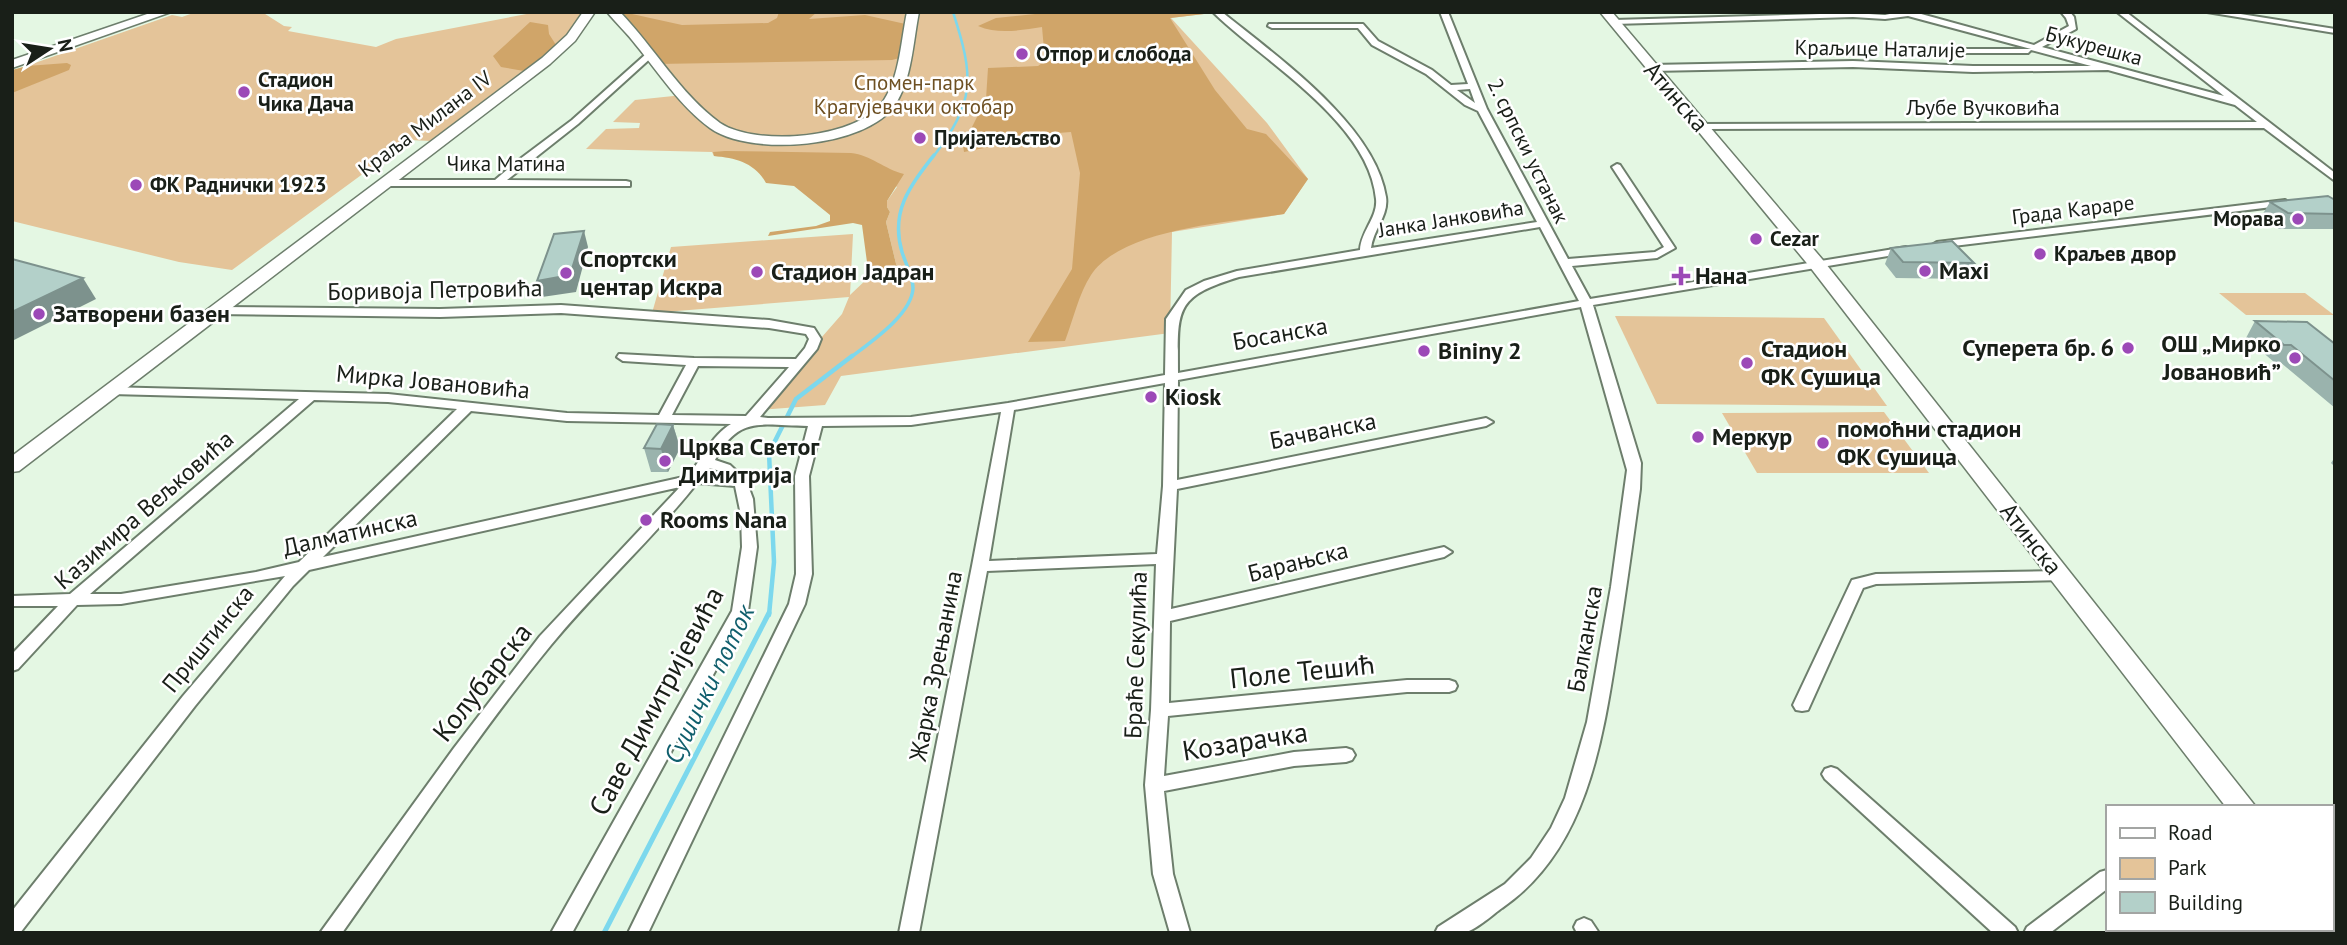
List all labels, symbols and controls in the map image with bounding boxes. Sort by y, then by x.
north arrow [14,14,84,84]
street label: Букурешка [2043,20,2145,71]
street label: Краљице Наталије [1794,34,1966,63]
text: N [53,37,79,54]
place label: Отпор и слобода [1036,40,1191,67]
marker: Отпор и слобода [1014,46,1030,62]
street label: Атинска [1637,55,1715,138]
street label: Краља Милана IV [352,64,497,183]
place label: Стадион Чика Дача [258,66,354,117]
park label: Спомен-парк Крагујевачки октобар [814,69,1014,120]
street label: 2. српски устанак [1482,74,1575,228]
marker: Стадион Чика Дача [236,84,252,100]
street label: Љубе Вучковића [1905,94,2060,121]
place label: Пријатељство [934,124,1061,151]
marker: Пријатељство [912,130,928,146]
street label: Чика Матина [447,150,565,177]
place label: ФК Раднички 1923 [150,171,327,198]
marker: ФК Раднички 1923 [128,177,144,193]
street label: Града Караре [2010,189,2136,230]
street label: Јанка Јанковића [1375,194,1525,243]
place label: Морава [2213,205,2284,232]
marker: Морава [2290,211,2306,227]
place label: Cezar [1770,225,1820,252]
marker: Cezar [1748,231,1764,247]
place label: Краљев двор [2054,240,2176,267]
place label: Спортски центар Искра [580,243,722,302]
marker: Краљев двор [2032,246,2048,262]
place label: Maxi [1939,255,1989,286]
place label: Стадион Јадран [771,256,935,287]
place label: Нана [1695,260,1747,291]
marker: Maxi [1917,263,1933,279]
marker: Стадион Јадран [749,264,765,280]
marker: Спортски центар Искра [558,265,574,281]
marker: Нана [1673,268,1689,284]
street label: Боривоја Петровића [327,272,543,307]
place label: Затворени базен [53,298,230,329]
marker: Затворени базен [31,306,47,322]
street label: Босанска [1230,310,1330,357]
place label: ОШ „Мирко Јовановић” [2161,328,2281,387]
place label: Суперета бр. 6 [1962,332,2114,363]
place label: Стадион ФК Сушица [1761,333,1881,392]
place label: Bininy 2 [1438,335,1522,366]
marker: Суперета бр. 6 [2120,340,2136,356]
marker: Bininy 2 [1416,343,1432,359]
marker: ОШ „Мирко Јовановић” [2287,350,2303,366]
marker: Стадион ФК Сушица [1739,355,1755,371]
street label: Мирка Јовановића [335,358,531,405]
place label: Kiosk [1165,381,1221,412]
marker: Kiosk [1143,389,1159,405]
street label: Бачванска [1267,405,1379,456]
place label: помоћни стадион ФК Сушица [1837,413,2021,472]
place label: Меркур [1712,421,1792,452]
street label: Казимира Вељковића [48,423,240,596]
marker: Меркур [1690,429,1706,445]
place label: Црква Светог Димитрија [679,431,820,490]
marker: помоћни стадион ФК Сушица [1815,435,1831,451]
marker: Црква Светог Димитрија [657,453,673,469]
street label: Атинска [1994,496,2069,581]
street label: Далматинска [280,502,420,563]
place label: Rooms Nana [660,504,787,535]
marker: Rooms Nana [638,512,654,528]
street label: Барањска [1244,534,1351,589]
street label: Жарка Зрењанина [902,568,969,765]
street label: Браће Секулића [1117,571,1154,739]
street label: Приштинска [155,579,260,699]
street label: Саве Димитријевића [580,580,732,822]
street label: Балканска [1560,583,1609,695]
water label: Сушички поток [656,598,762,769]
street label: Колубарска [424,615,540,749]
street label: Поле Тешић [1228,644,1376,697]
street label: Козарачка [1180,712,1310,769]
legend [2106,805,2333,931]
text: Road [2168,819,2212,846]
text: Park [2168,854,2207,881]
text: Building [2168,889,2243,916]

